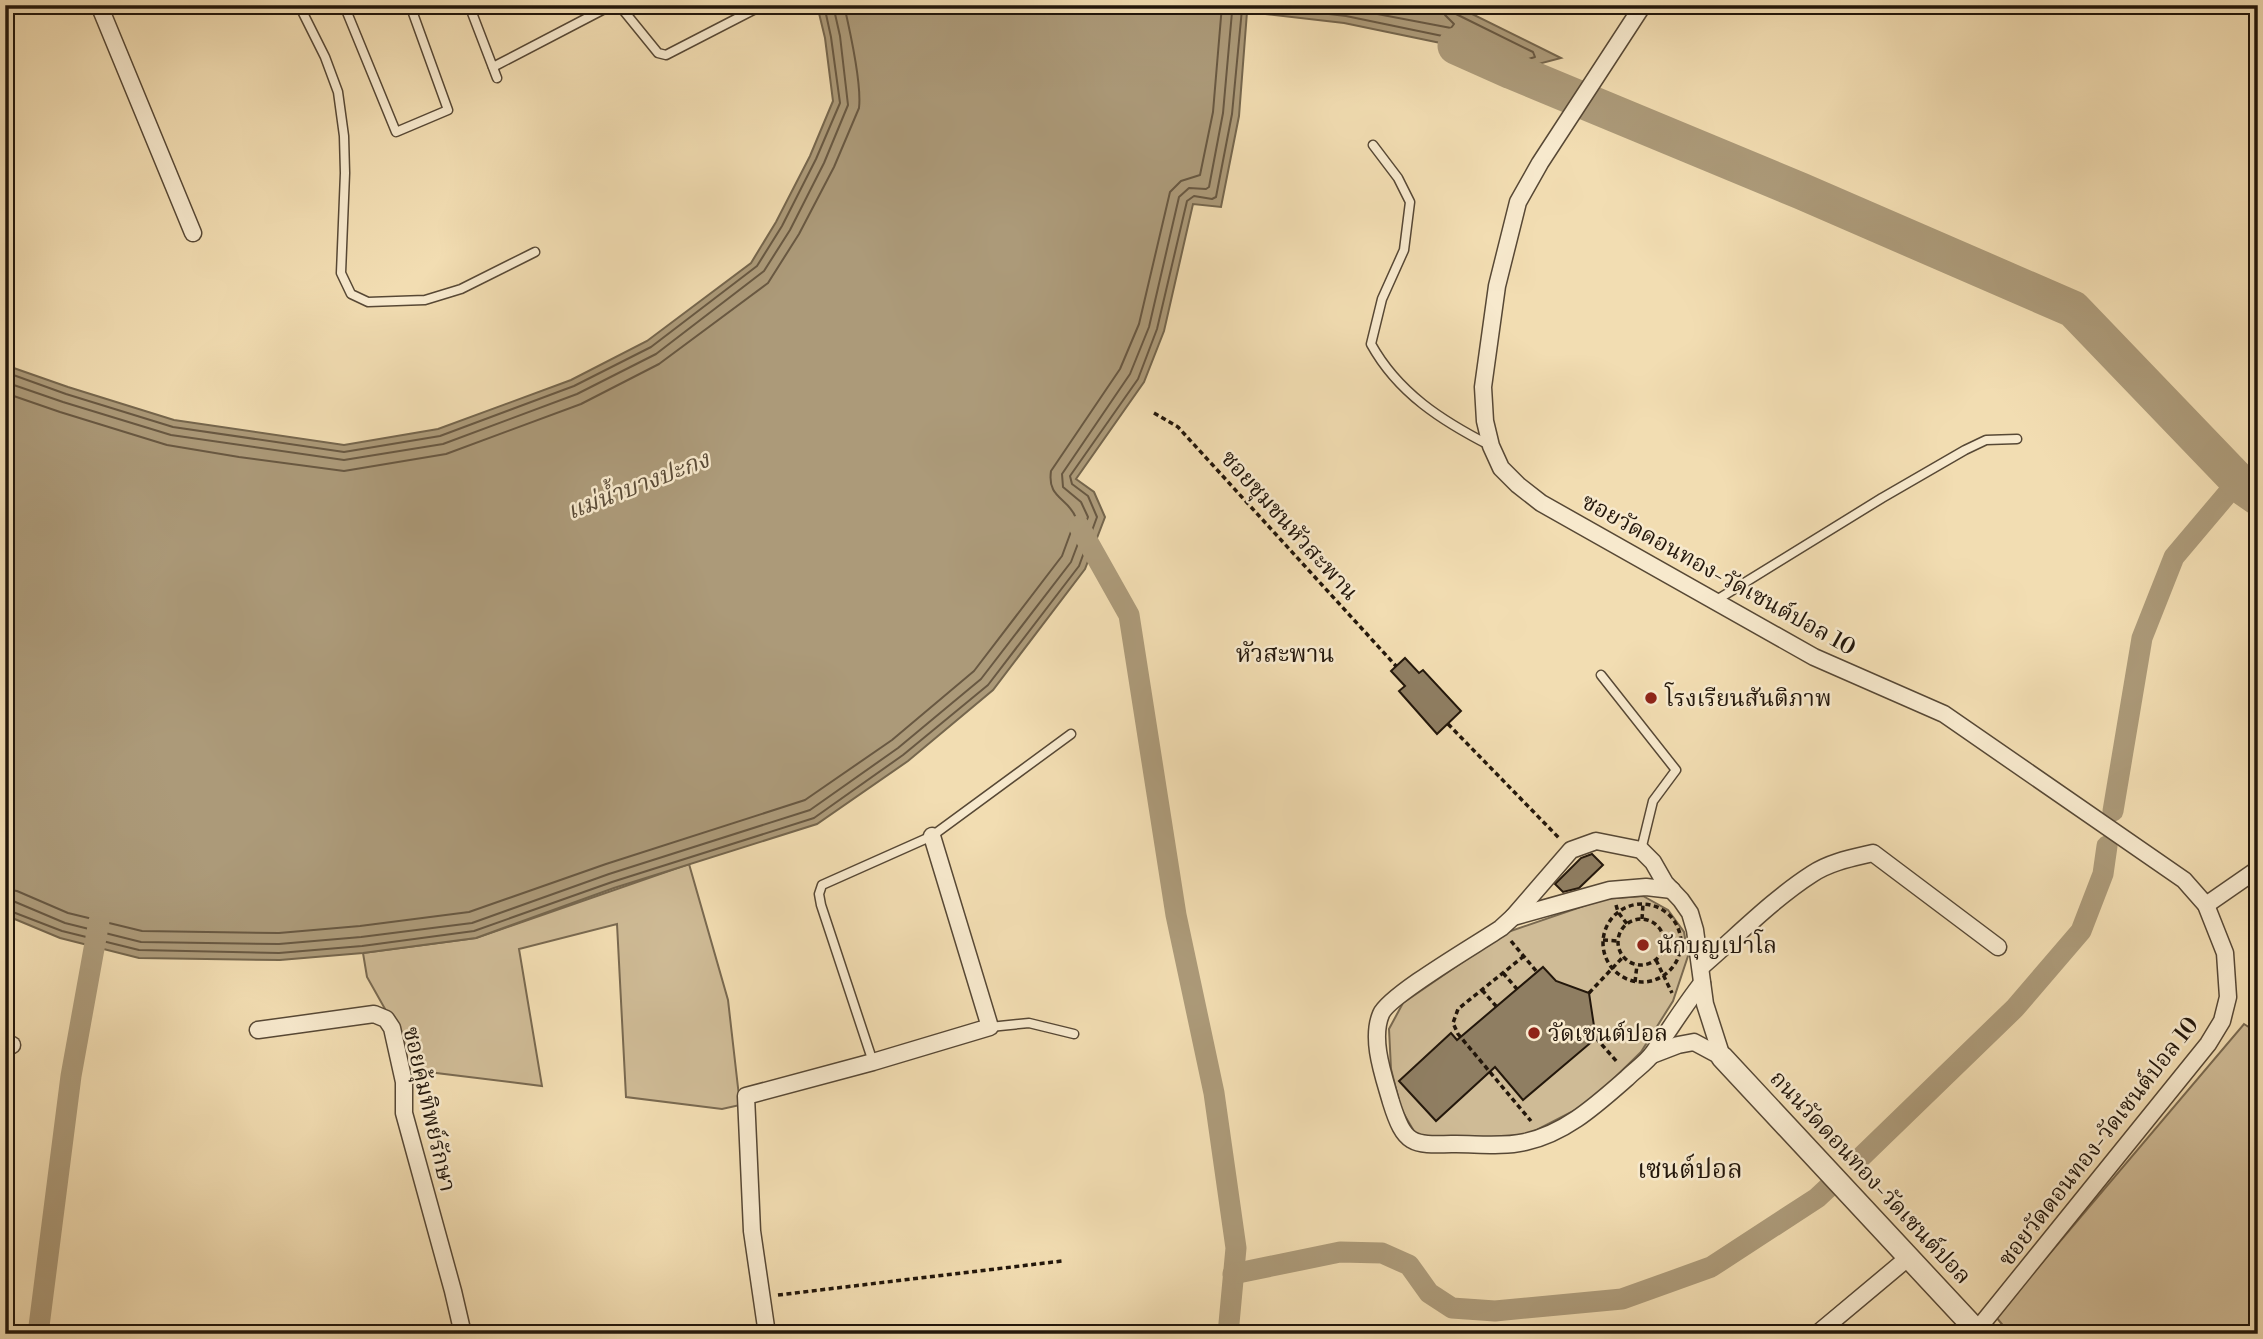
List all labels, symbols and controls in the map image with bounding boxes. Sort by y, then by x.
water label: แม่น้ำบางปะกง [561,441,715,527]
street label: ซอยชุมชนหัวสะพาน [1214,445,1364,607]
street label: ซอยวัดดอนทอง-วัดเซนต์ปอล 10 [1577,488,1860,662]
district label: หัวสะพาน [1236,640,1334,670]
place label: โรงเรียนสันติภาพ [1664,682,1831,713]
marker: โรงเรียนสันติภาพ [1643,690,1659,706]
place label: นักบุญเปาโล [1657,929,1777,960]
marker: นักบุญเปาโล [1635,937,1651,953]
street label: ซอยวัดดอนทอง-วัดเซนต์ปอล 10 [1993,1011,2205,1272]
place label: วัดเซนต์ปอล [1548,1020,1668,1048]
street label: ซอยคุ้มทิพย์รักษา [396,1024,462,1195]
marker: วัดเซนต์ปอล [1526,1025,1542,1041]
street label: ถนนวัดดอนทอง-วัดเซนต์ปอล [1764,1065,1977,1290]
district label: เซนต์ปอล [1637,1153,1743,1186]

